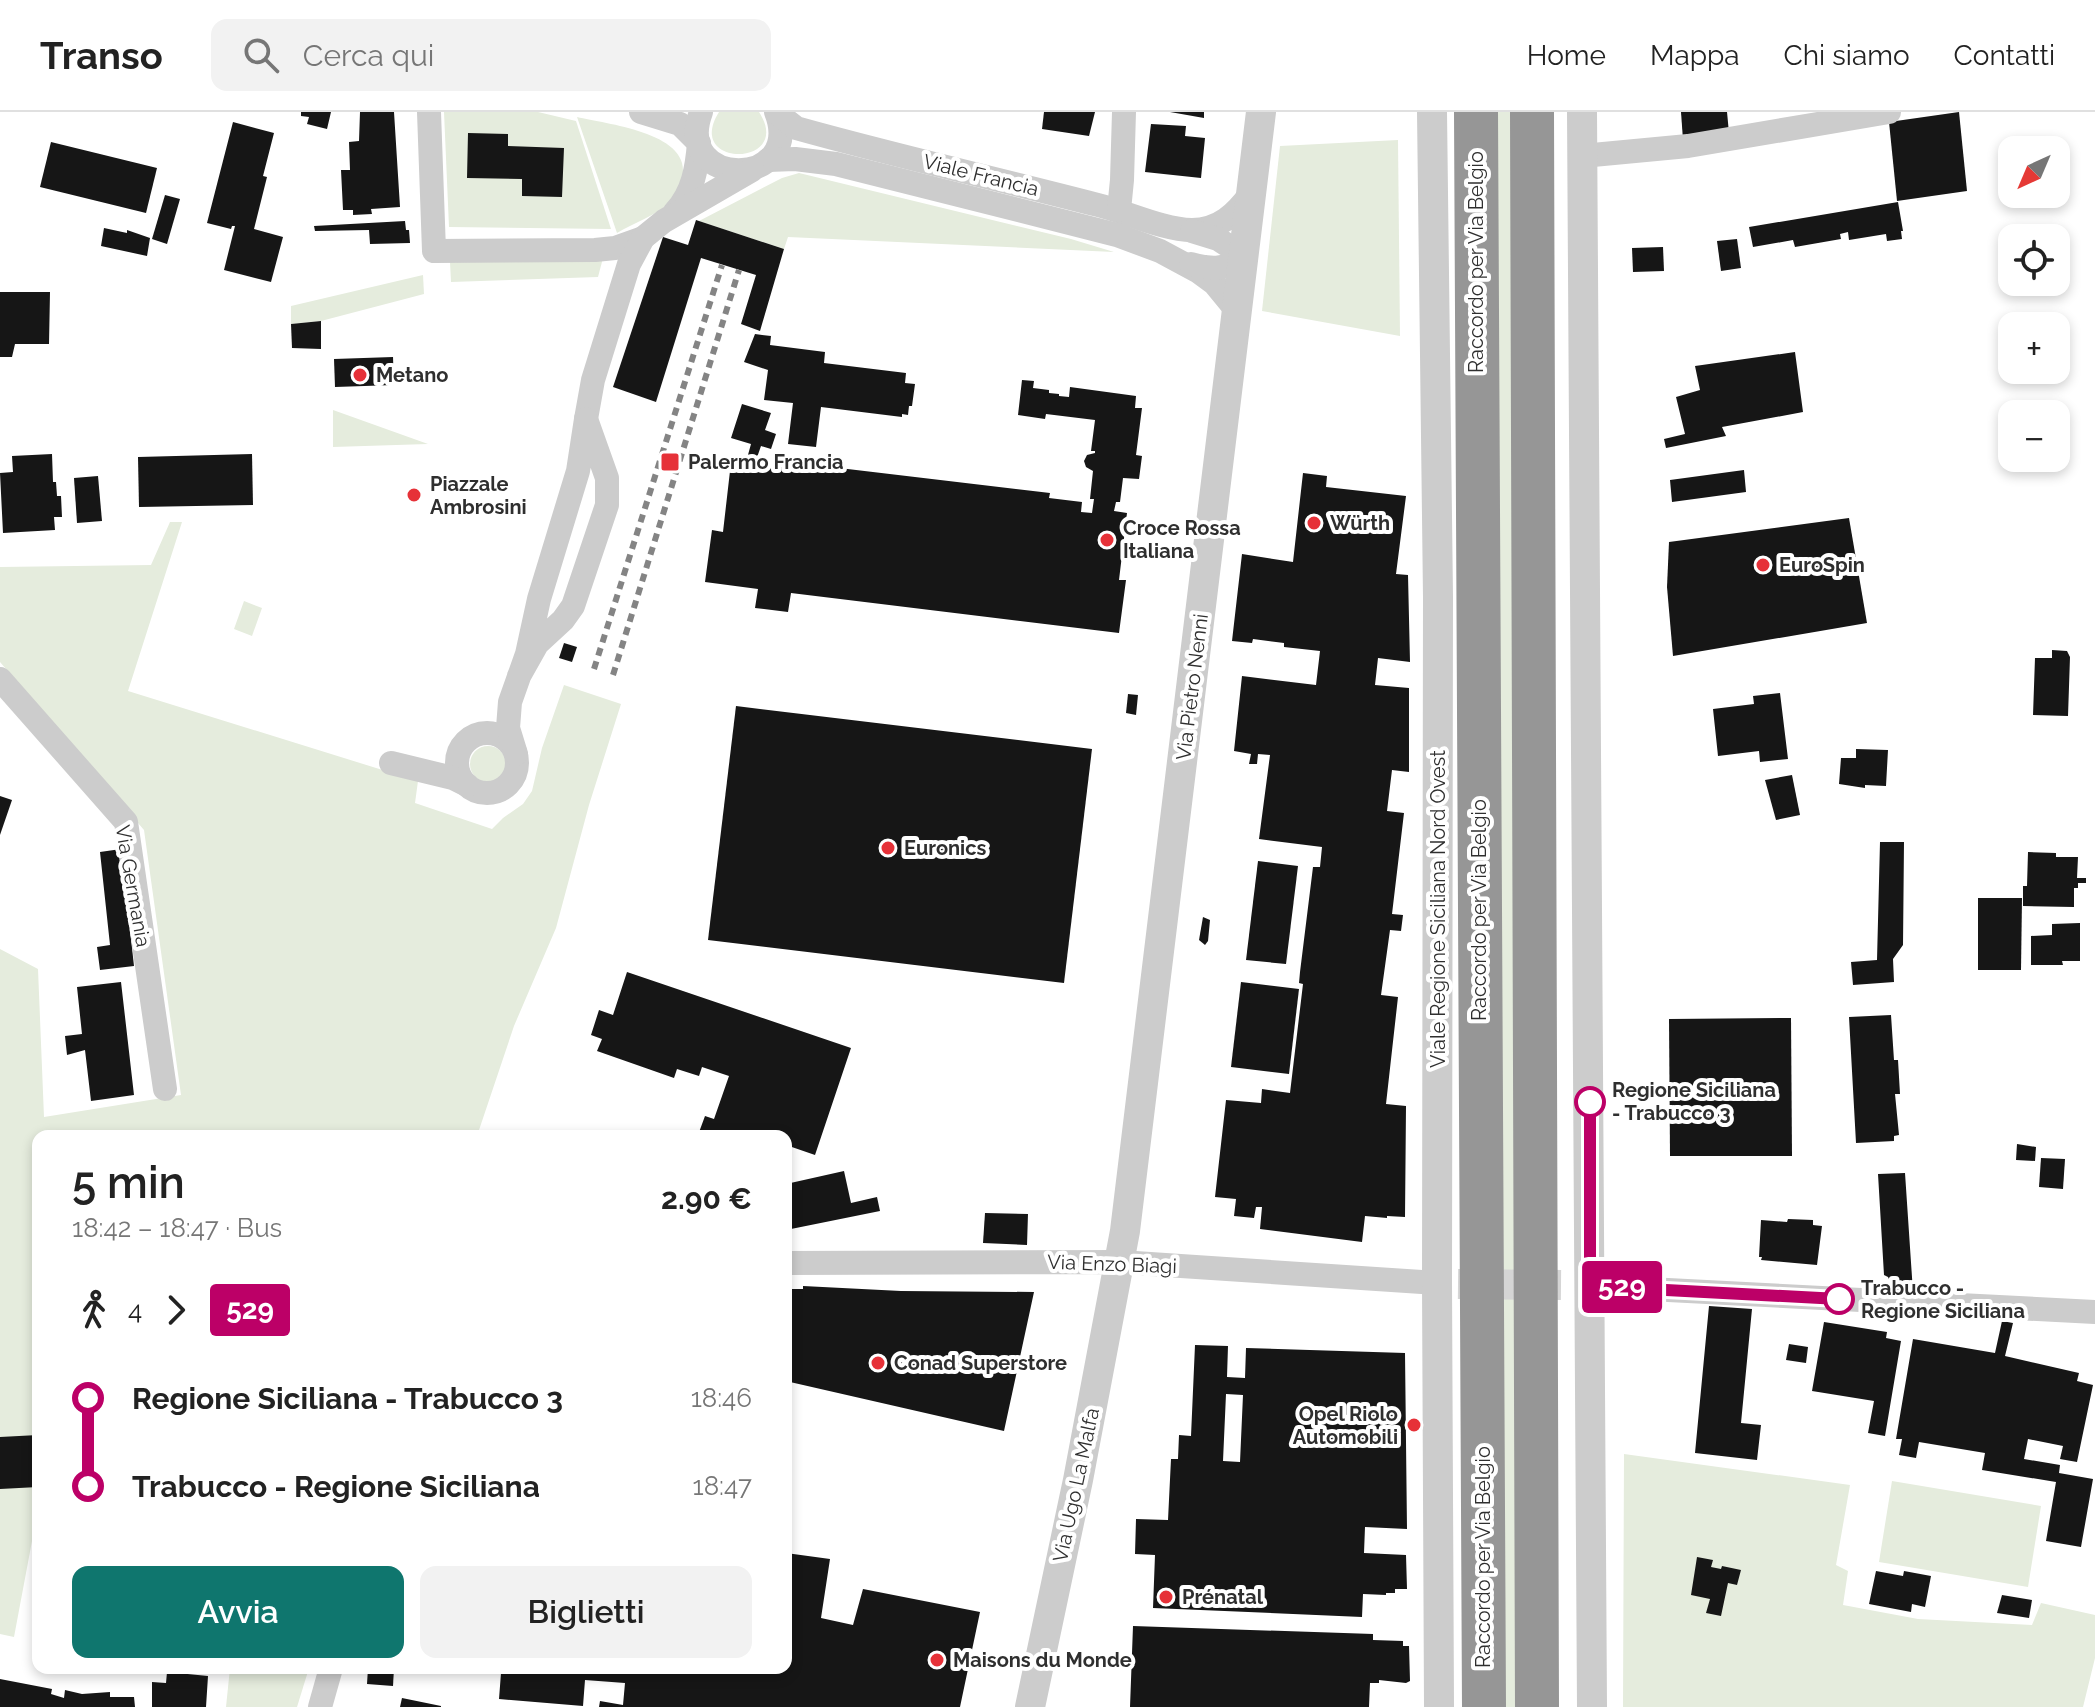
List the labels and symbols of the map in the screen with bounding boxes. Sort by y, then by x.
north arrow [1998,136,2070,208]
street label: Viale Francia [921,149,1041,201]
street label: Raccordo per Via Belgio [1464,151,1488,373]
place label: Metano [376,363,448,387]
marker: Metano [351,366,369,384]
place label: Palermo Francia [688,450,843,474]
marker: Palermo Francia [659,451,681,473]
place label: Piazzale Ambrosini [430,472,527,519]
marker: Piazzale Ambrosini [405,486,423,504]
place label: Würth [1330,511,1390,535]
marker: Würth [1305,514,1323,532]
place label: Croce Rossa Italiana [1123,516,1241,563]
marker: Croce Rossa Italiana [1098,531,1116,549]
place label: EuroSpin [1779,553,1865,577]
marker: EuroSpin [1754,556,1772,574]
street label: Via Pietro Nenni [1171,612,1213,762]
street label: Viale Regione Siciliana Nord Ovest [1426,750,1450,1068]
street label: Raccordo per Via Belgio [1467,799,1491,1021]
street label: Via Germania [110,823,156,949]
place label: Euronics [904,836,986,860]
marker: Euronics [879,839,897,857]
place label: Regione Siciliana - Trabucco 3 [1612,1078,1776,1125]
marker: Regione Siciliana - Trabucco 3 [1575,1087,1605,1117]
street label: Via Enzo Biagi [1047,1250,1177,1278]
line badge: 529 [1576,1261,1668,1313]
place label: Trabucco - Regione Siciliana [1861,1276,2025,1323]
marker: Trabucco - Regione Siciliana [1824,1284,1854,1314]
place label: Conad Superstore [894,1351,1067,1375]
marker: Conad Superstore [869,1354,887,1372]
place label: Opel Riolo Automobili [1293,1402,1398,1449]
street label: Via Ugo La Malfa [1048,1406,1104,1564]
marker: Opel Riolo Automobili [1405,1416,1423,1434]
street label: Raccordo per Via Belgio [1471,1446,1495,1668]
place label: Prénatal [1182,1585,1264,1609]
marker: Prénatal [1157,1588,1175,1606]
place label: Maisons du Monde [953,1648,1132,1672]
marker: Maisons du Monde [928,1651,946,1669]

